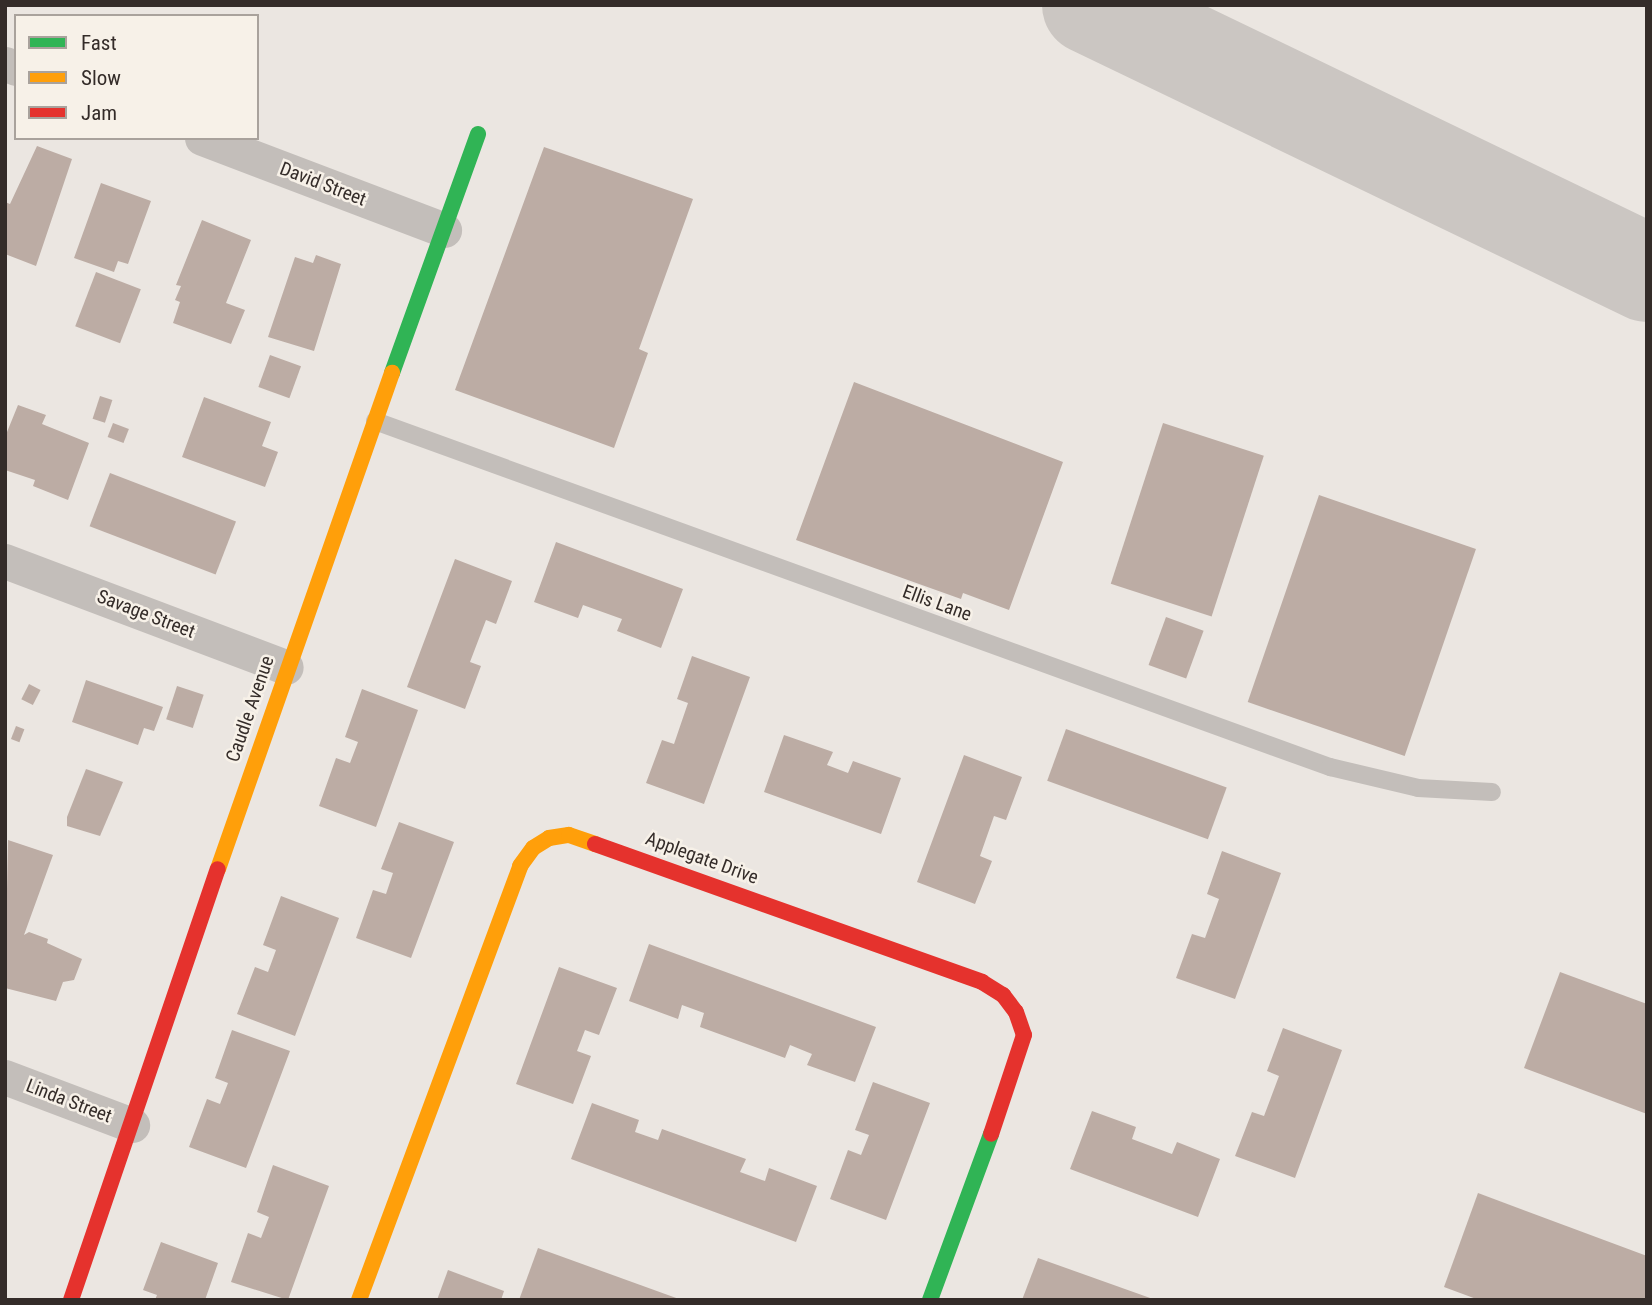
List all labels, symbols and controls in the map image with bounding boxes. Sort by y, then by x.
legend [14,14,259,140]
text: Fast [81,31,117,55]
text: Slow [81,66,121,90]
text: Jam [81,101,117,125]
street label: David Street [277,157,369,211]
street label: Ellis Lane [899,580,975,626]
street label: Savage Street [94,585,198,643]
street label: Caudle Avenue [221,653,279,765]
street label: Applegate Drive [643,827,761,889]
street label: Linda Street [23,1074,115,1128]

